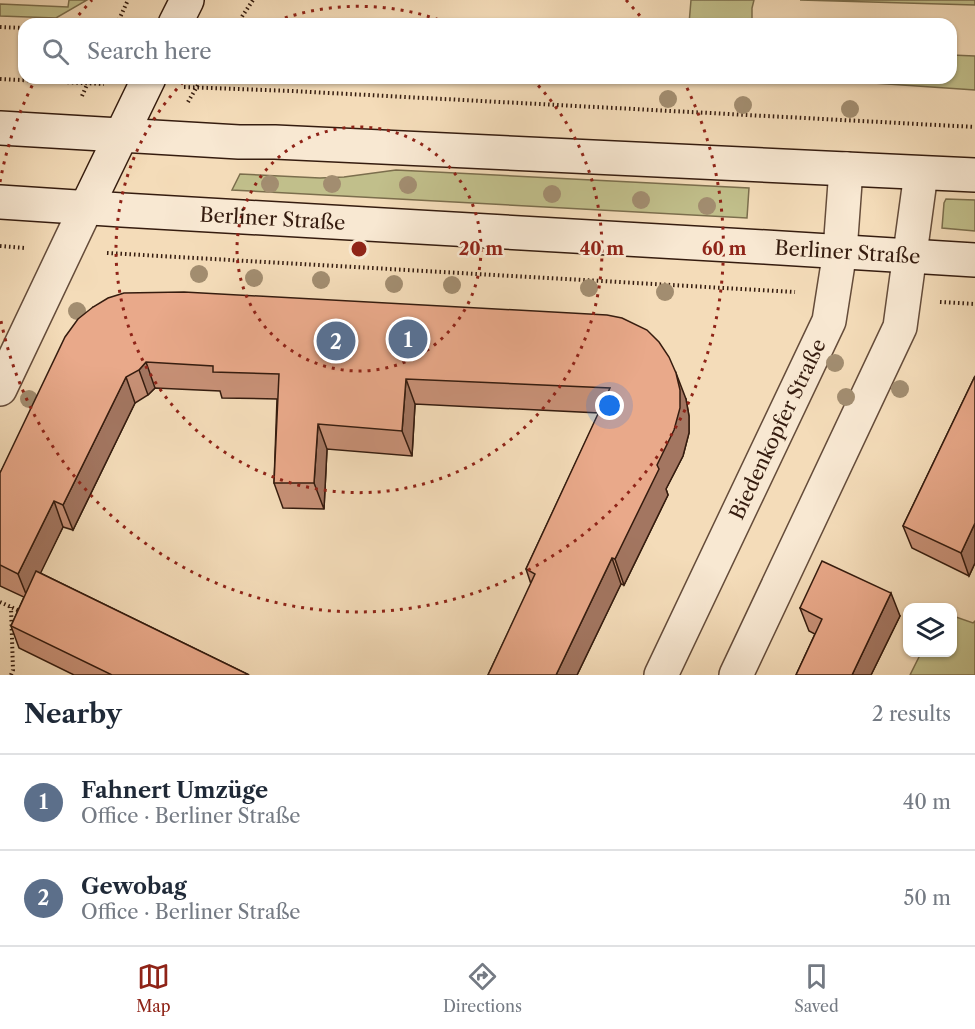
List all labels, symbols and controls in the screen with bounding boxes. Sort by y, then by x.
search box [18,18,957,84]
icon: search [39,35,72,68]
text: Search here [87,38,212,65]
street label: Berliner Straße [199,202,346,235]
street label: Berliner Straße [774,236,921,269]
text: 20 m [459,238,503,260]
text: 40 m [580,238,624,260]
text: 60 m [702,238,746,260]
centre of rings [349,239,369,259]
pin: 1 [388,316,428,362]
pin: 2 [316,318,356,364]
street label: Biedenkopfer Straße [725,335,831,523]
your location [595,391,624,420]
map controls [903,603,957,657]
button: layers [903,603,957,657]
text: Nearby [24,698,122,730]
text: 2 results [872,702,951,726]
text: Fahnert Umzüge [81,777,268,804]
text: 1 [39,790,48,814]
text: 40 m [903,790,951,814]
text: Office · Berliner Straße [81,804,301,828]
text: Gewobag [81,873,187,900]
text: 2 [38,886,49,910]
text: 50 m [904,886,951,910]
text: Office · Berliner Straße [81,900,301,924]
tab: Map [136,960,171,1016]
tab: Directions [443,960,522,1016]
tab: Saved [794,960,839,1016]

